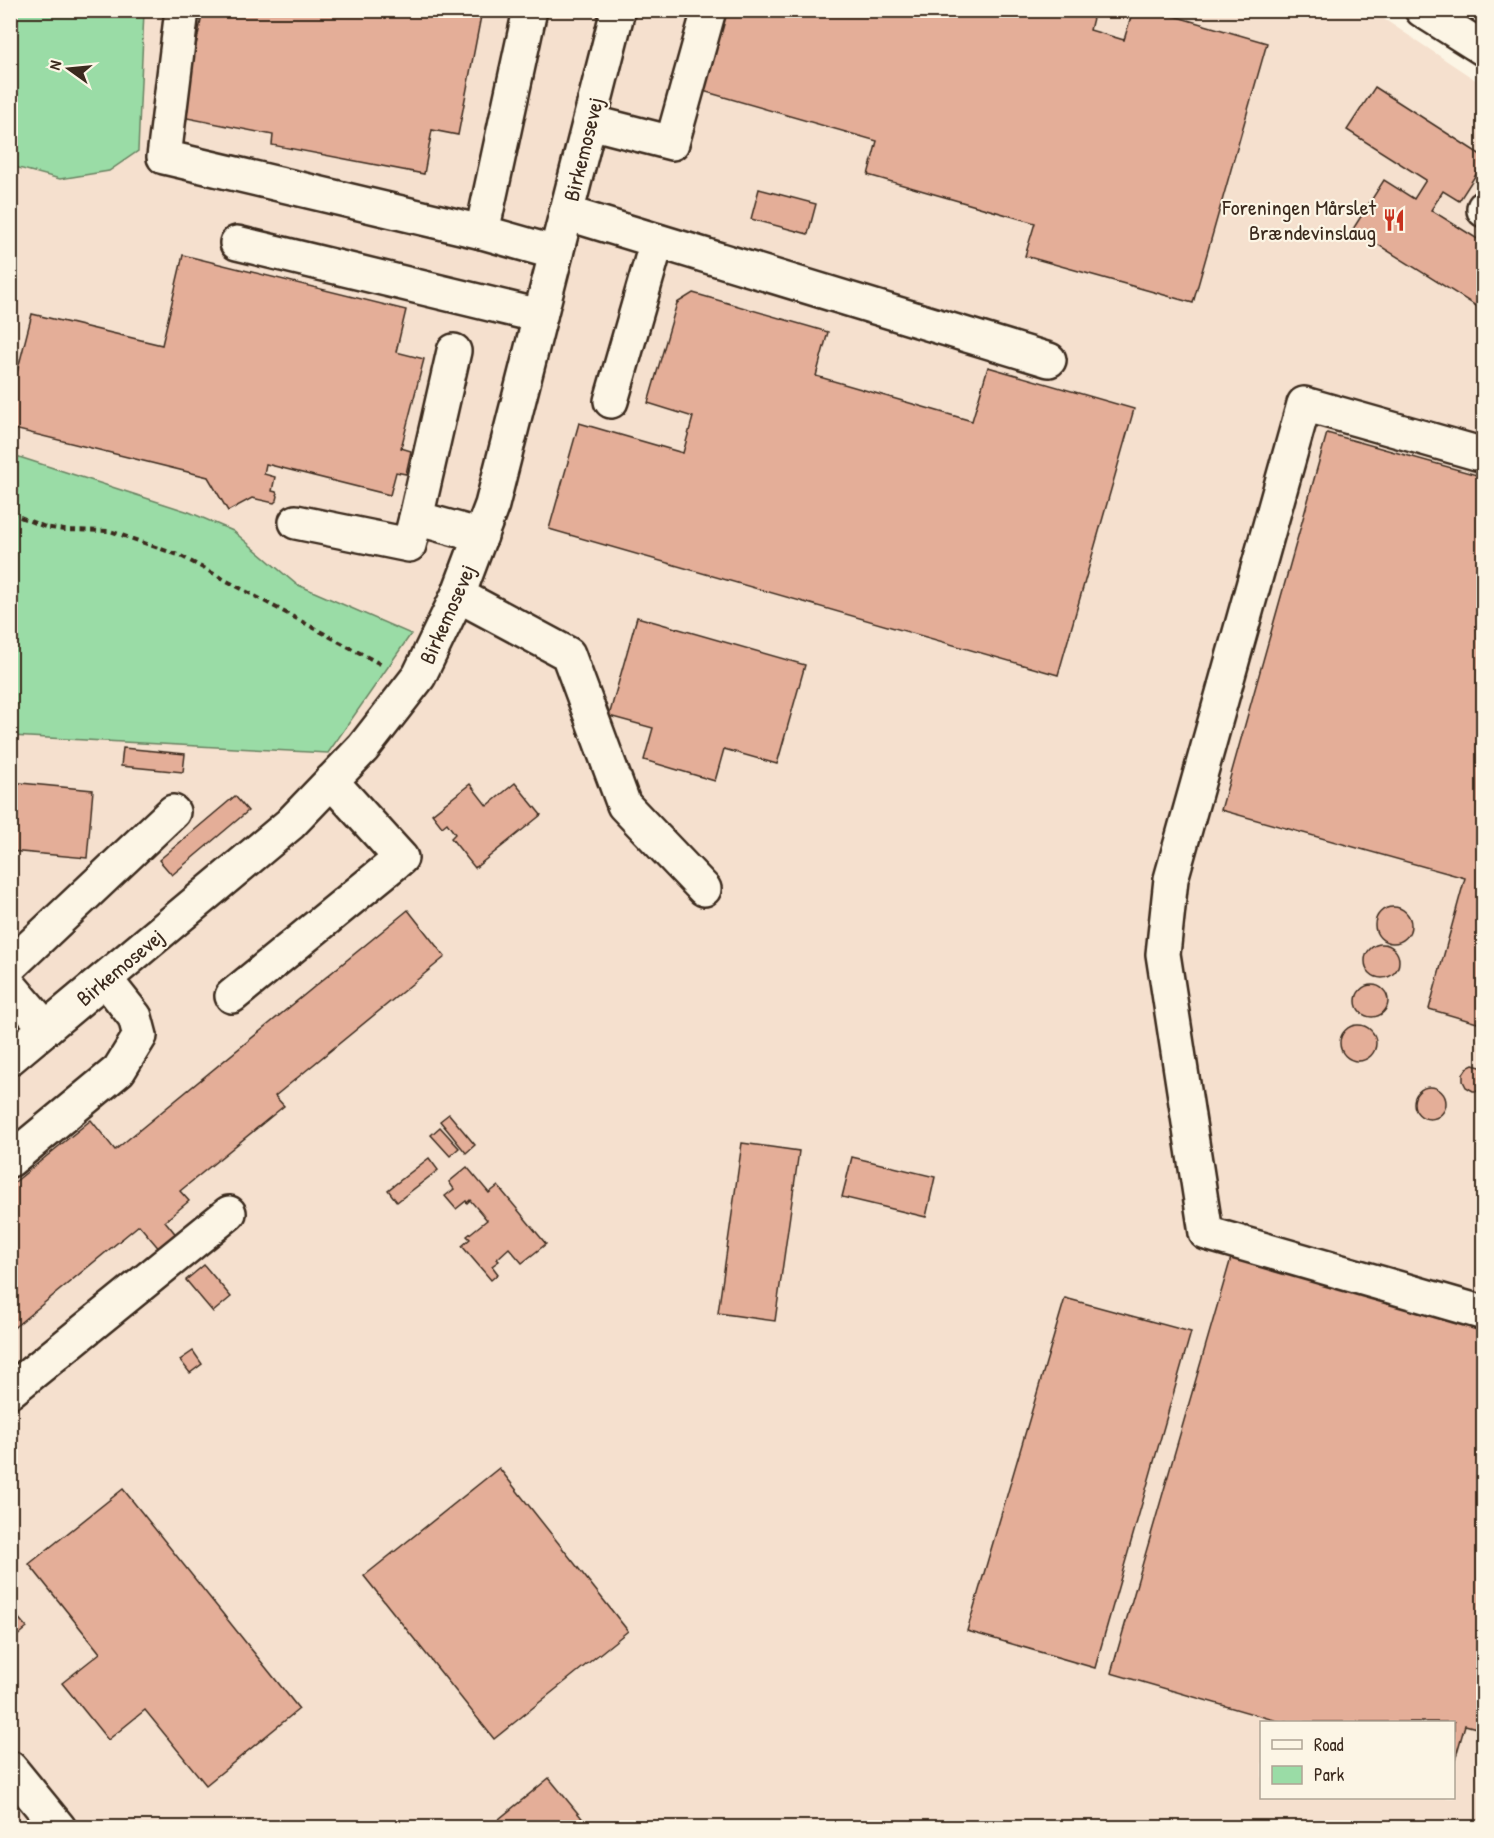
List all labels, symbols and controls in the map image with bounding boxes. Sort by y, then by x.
north arrow [39,39,99,99]
text: N [43,58,66,72]
street label: Birkemosevej [556,94,610,204]
place label: Foreningen Mårslet Brændevinslaug [1221,192,1376,247]
restaurant icon: Foreningen Mårslet Brændevinslaug [1381,207,1407,233]
street label: Birkemosevej [412,559,482,669]
street label: Birkemosevej [70,921,170,1013]
legend [1260,1721,1455,1799]
text: Road [1314,1732,1344,1757]
text: Park [1314,1762,1345,1787]

